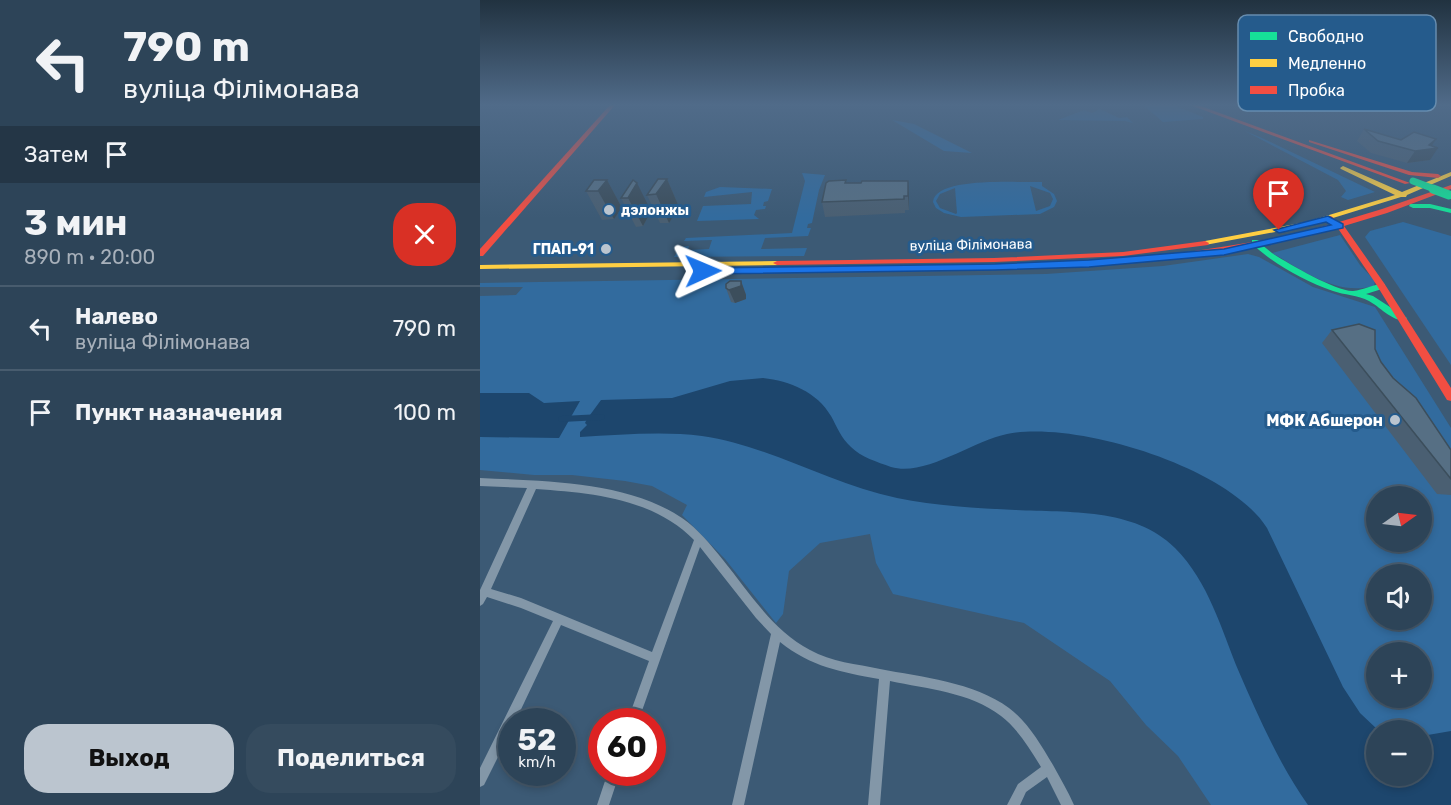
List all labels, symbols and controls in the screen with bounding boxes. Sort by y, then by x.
legend [1238,15,1436,111]
text: 790 m [123,22,250,72]
icon: left [24,24,102,102]
text: Свободно [1288,27,1364,46]
text: Медленно [1288,54,1366,73]
text: вуліца Філімонава [123,73,360,105]
text: Пробка [1288,81,1345,100]
icon: arrive [100,138,133,171]
text: Затем [24,141,88,168]
pin [1253,168,1304,230]
icon: arrive [1262,177,1295,210]
text: 3 мин [24,201,127,244]
place label: дэлонжы [621,202,689,219]
button: close [393,203,456,266]
marker: дэлонжы [602,203,616,217]
street label: вуліца Філімонава [910,235,1032,255]
position arrow [671,239,735,303]
place label: ГПАП-91 [533,241,594,258]
marker: ГПАП-91 [599,242,613,256]
text: 890 m · 20:00 [24,245,155,269]
text: Налево [75,303,158,330]
icon: left [24,312,57,345]
text: 790 m [393,315,456,342]
text: вуліца Філімонава [75,330,250,354]
icon: arrive [24,396,57,429]
text: Пункт назначения [75,399,283,426]
text: 100 m [394,399,456,426]
place label: МФК Абшерон [1266,411,1383,430]
marker: МФК Абшерон [1388,413,1402,427]
north arrow [1366,486,1432,552]
map controls [1366,486,1432,786]
button: sound [1366,564,1432,630]
button: + [1366,642,1432,708]
speed limit sign: 60 [588,708,666,786]
button: − [1366,720,1432,786]
text: 52 [518,722,556,758]
button: Выход [24,724,234,793]
button: Поделиться [246,724,456,793]
text: km/h [518,753,556,771]

